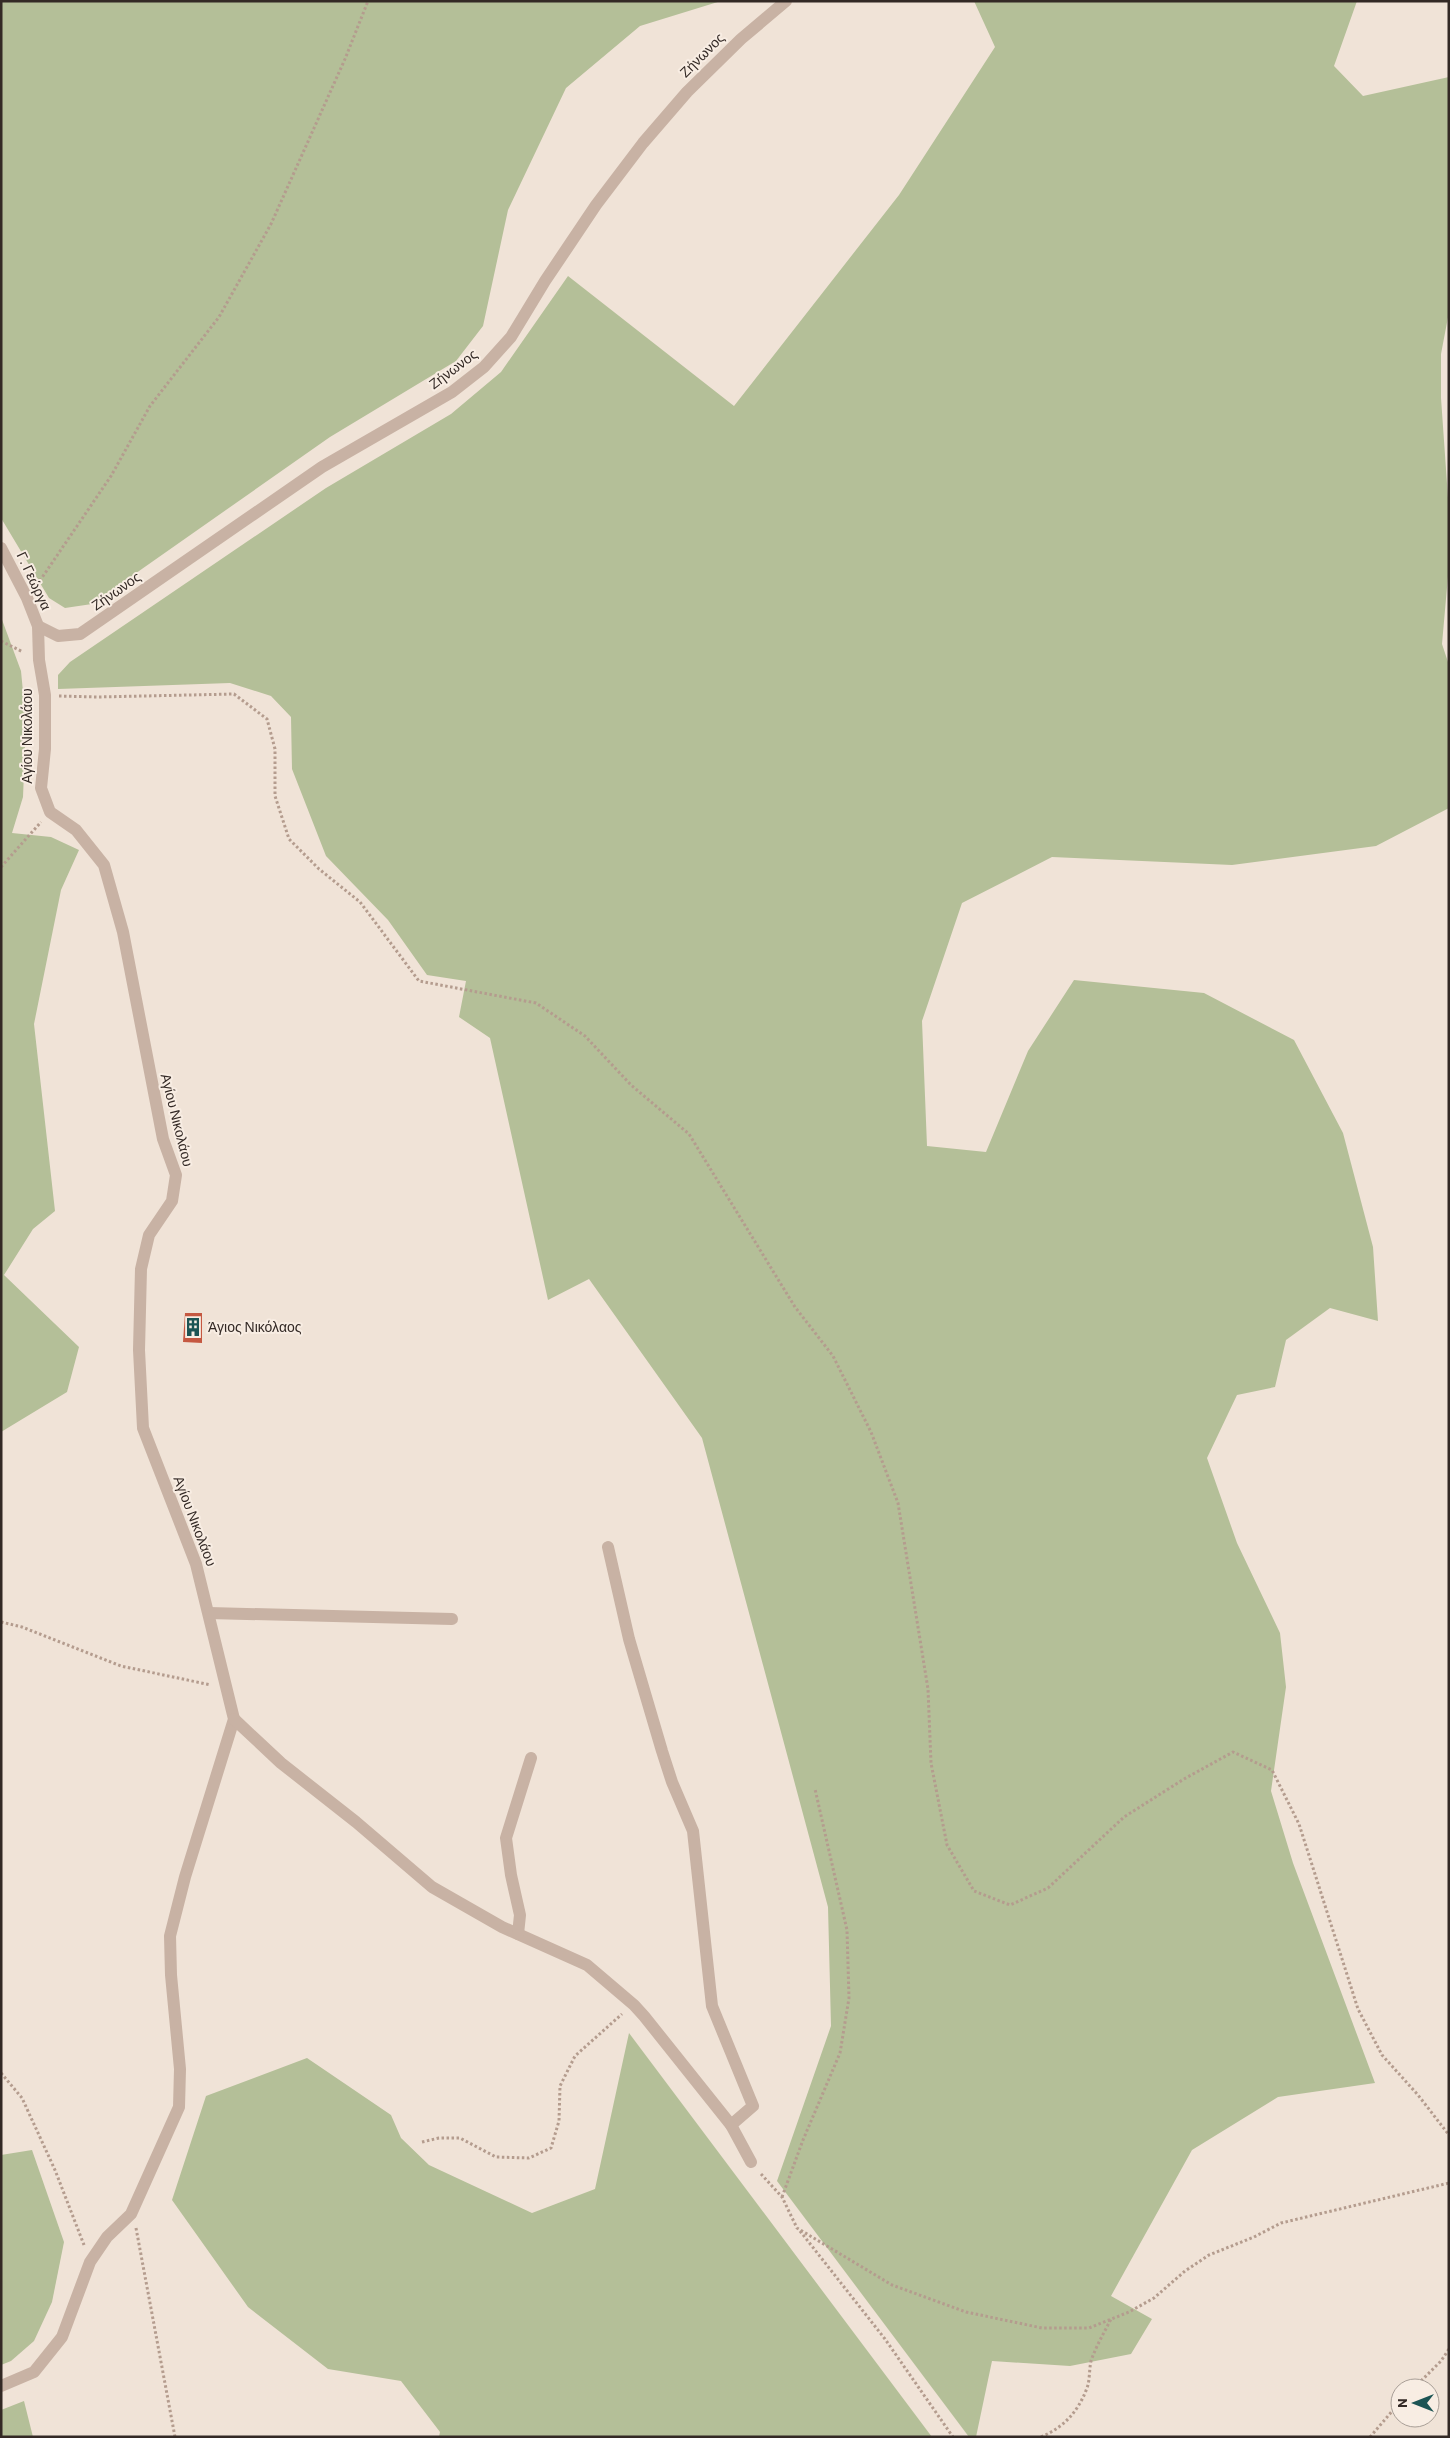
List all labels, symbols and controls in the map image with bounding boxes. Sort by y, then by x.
street label: Ζήνωνος [676,29,728,80]
street label: Ζήνωνος [425,345,480,392]
street label: Γ. Γεώργα [14,549,55,613]
street label: Ζήνωνος [88,567,144,614]
street label: Αγίου Νικολάου [18,688,35,784]
street label: Αγίου Νικολάου [158,1072,197,1168]
building icon: Άγιος Νικόλαος [182,1316,204,1338]
place label: Άγιος Νικόλαος [208,1318,302,1335]
street label: Αγίου Νικολάου [170,1473,220,1568]
north arrow [1390,2378,1440,2428]
text: N [1393,2398,1410,2408]

